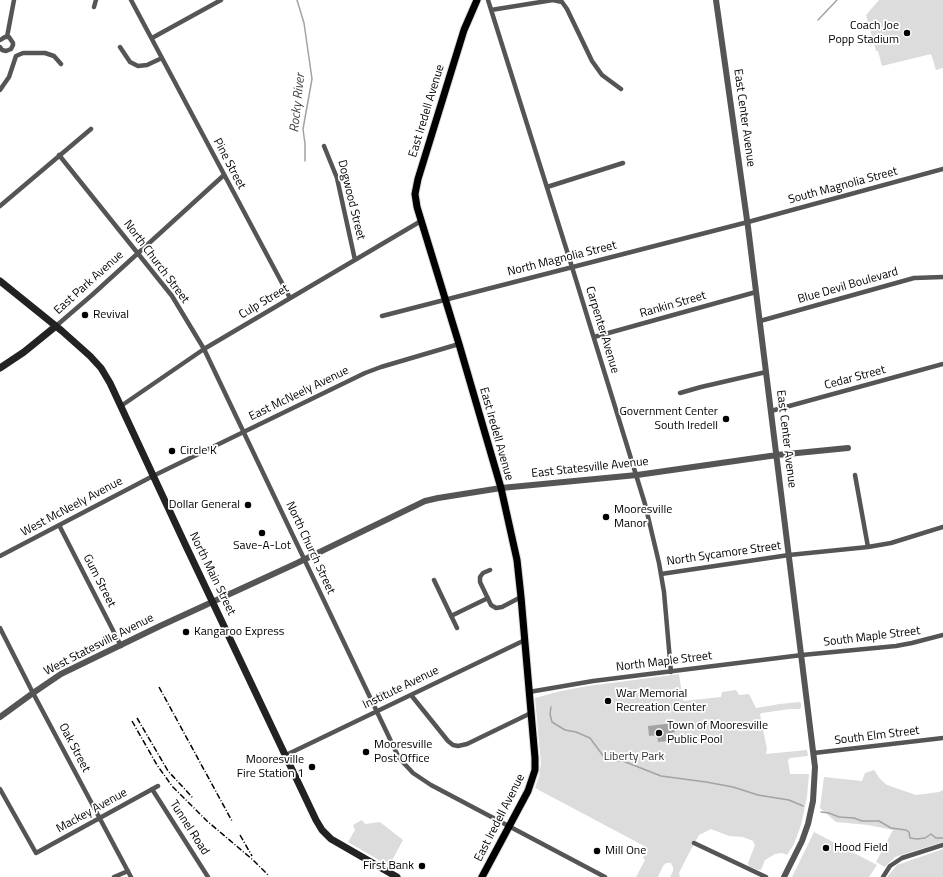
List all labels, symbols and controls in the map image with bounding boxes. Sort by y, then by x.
place label: Coach Joe Popp Stadium [828,19,899,47]
marker: Coach Joe Popp Stadium [902,28,912,38]
street label: East Iredell Avenue [406,63,448,159]
street label: East Center Avenue [730,68,758,168]
water label: Rocky River [287,73,309,133]
street label: Pine Street [210,136,248,192]
street label: Dogwood Street [334,159,368,241]
street label: South Magnolia Street [787,164,899,208]
street label: North Church Street [120,218,192,306]
street label: North Magnolia Street [506,238,618,280]
street label: East Park Avenue [51,248,127,318]
street label: Blue Devil Boulevard [796,265,900,307]
street label: Culp Street [237,282,291,322]
street label: Carpenter Avenue [582,285,622,375]
street label: Rankin Street [638,289,708,321]
place label: Revival [93,308,129,322]
marker: Revival [80,310,90,320]
street label: Cedar Street [823,363,887,393]
street label: East McNeely Avenue [247,364,351,424]
street label: East Iredell Avenue [476,386,516,482]
street label: East Center Avenue [773,389,799,489]
place label: Government Center South Iredell [619,405,718,433]
marker: Government Center South Iredell [721,414,731,424]
place label: Circle K [180,444,217,458]
marker: Circle K [167,446,177,456]
street label: East Statesville Avenue [531,455,649,481]
street label: West McNeely Avenue [19,474,125,540]
place label: Dollar General [169,498,240,512]
street label: North Church Street [282,499,338,597]
marker: Dollar General [243,500,253,510]
place label: Mooresville Manor [614,503,672,531]
marker: Mooresville Manor [601,512,611,522]
marker: Save-A-Lot [257,528,267,538]
street label: North Main Street [186,530,238,618]
place label: Save-A-Lot [233,539,291,553]
street label: North Sycamore Street [666,539,782,569]
street label: Gum Street [80,552,118,610]
street label: West Statesville Avenue [42,611,156,679]
street label: South Maple Street [823,624,921,650]
place label: Kangaroo Express [194,625,284,639]
marker: Kangaroo Express [181,627,191,637]
street label: North Maple Street [615,649,713,675]
street label: Institute Avenue [361,663,441,713]
place label: War Memorial Recreation Center [616,687,706,715]
marker: War Memorial Recreation Center [603,696,613,706]
place label: Town of Mooresville Public Pool [667,719,768,747]
street label: Oak Street [55,721,93,775]
street label: South Elm Street [834,724,920,748]
marker: Town of Mooresville Public Pool [654,728,664,738]
place label: Mooresville Post Office [374,738,432,766]
marker: Mooresville Post Office [361,747,371,757]
park label: Liberty Park [604,750,664,764]
place label: Mooresville Fire Station 1 [237,753,304,781]
marker: Mooresville Fire Station 1 [307,762,317,772]
street label: East Iredell Avenue [472,772,528,864]
street label: Mackey Avenue [54,786,130,836]
street label: Tunnel Road [166,798,212,858]
place label: Hood Field [834,841,888,855]
marker: Hood Field [821,843,831,853]
place label: Mill One [605,844,646,858]
marker: Mill One [592,846,602,856]
place label: First Bank [363,859,414,873]
marker: First Bank [417,861,427,871]

